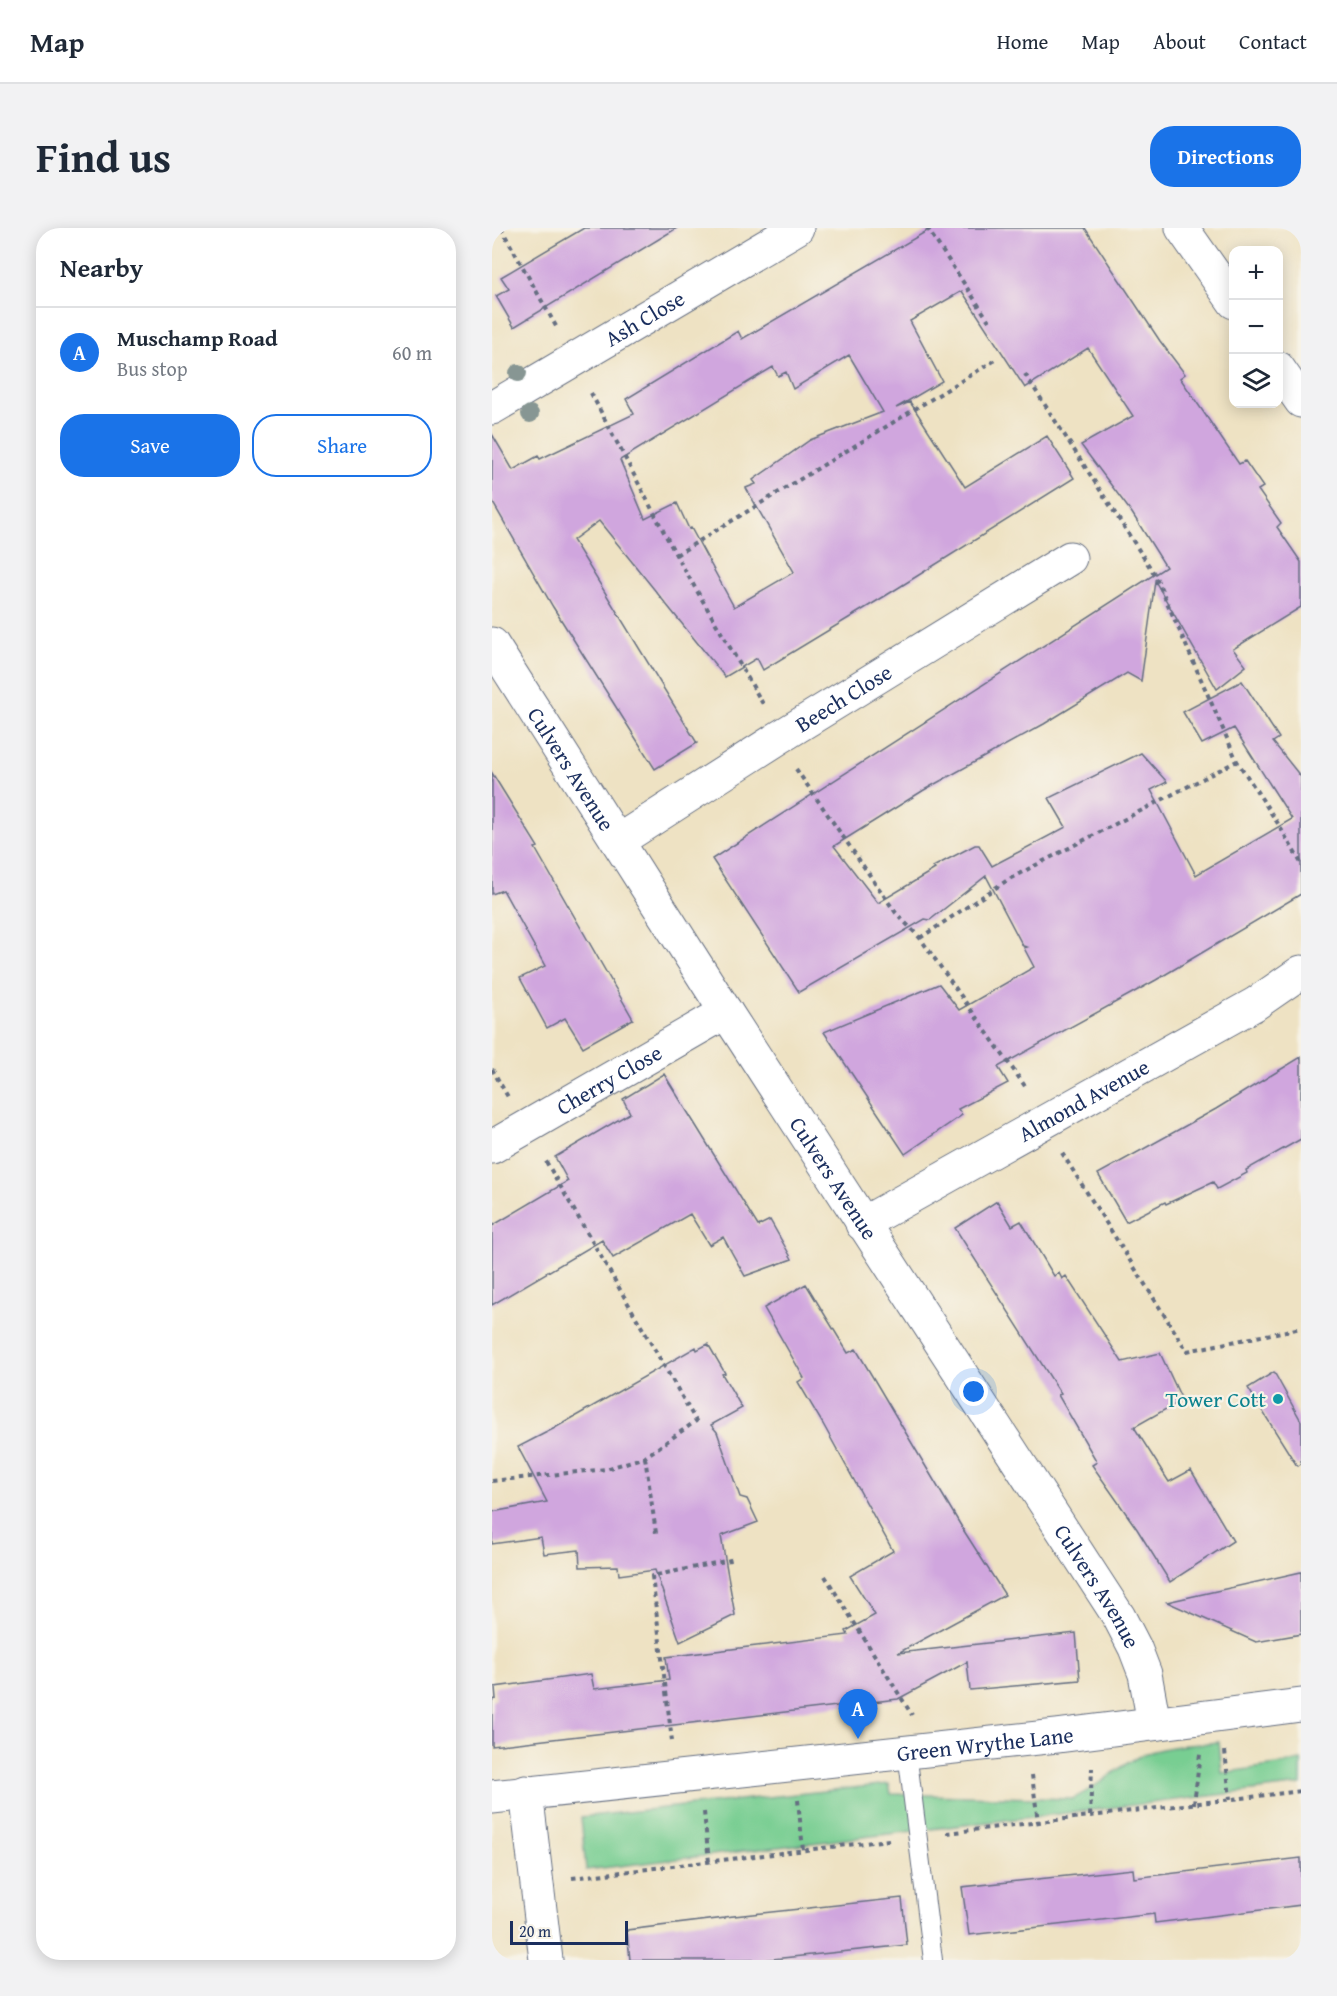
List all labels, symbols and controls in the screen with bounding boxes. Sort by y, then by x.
text: Map [30,21,84,62]
text: Home [997,26,1048,57]
text: Map [1081,26,1120,57]
text: About [1153,26,1206,57]
text: Contact [1239,26,1307,57]
text: Find us [36,126,171,187]
button: Directions [1150,126,1301,187]
map controls [1229,246,1283,408]
button: + [1229,246,1283,300]
text: Nearby [60,248,143,287]
street label: Ash Close [599,282,690,354]
button: − [1229,300,1283,354]
text: Muschamp Road [117,322,278,354]
text: A [73,338,86,367]
text: 60 m [392,338,432,367]
text: Bus stop [117,354,188,383]
button: layers [1229,354,1283,408]
button: Save [60,414,240,477]
button: Share [252,414,432,477]
street label: Beech Close [789,656,898,740]
street label: Culvers Avenue [520,701,623,837]
street label: Cherry Close [550,1036,668,1123]
street label: Almond Avenue [1012,1050,1155,1149]
street label: Culvers Avenue [782,1110,886,1246]
your location [959,1377,988,1406]
place label: Tower Cott [1166,1383,1266,1415]
marker: Tower Cott [1271,1392,1285,1406]
street label: Culvers Avenue [1047,1518,1148,1654]
pin: A [838,1690,878,1739]
street label: Green Wrythe Lane [895,1718,1075,1769]
scale bar [510,1918,628,1946]
text: 20 m [519,1919,551,1943]

